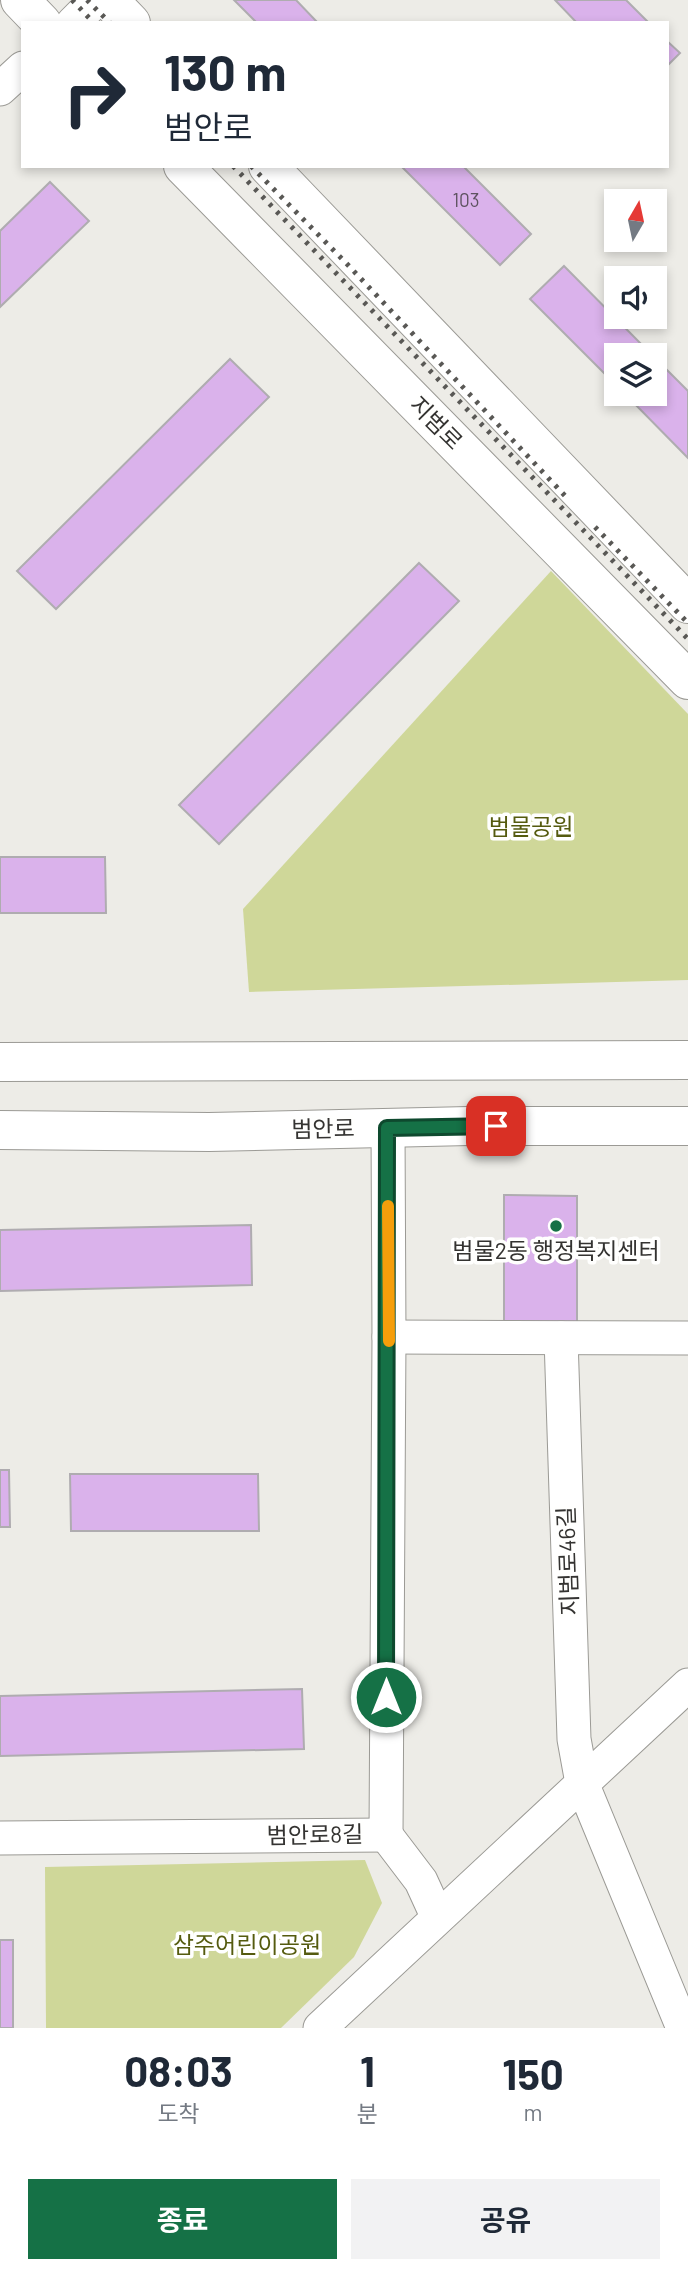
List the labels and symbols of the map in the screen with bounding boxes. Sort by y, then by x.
house number: 103 [452,188,480,211]
north arrow [604,189,667,252]
street label: 지범로 [404,390,469,455]
park label: 범물공원 [489,812,573,840]
pin [466,1096,526,1156]
street label: 범안로 [291,1113,355,1143]
marker: 범물2동 행정복지센터 [548,1218,564,1234]
place label: 범물2동 행정복지센터 [452,1236,660,1264]
street label: 지범로46길 [551,1506,583,1616]
position arrow [349,1660,423,1734]
street label: 범안로8길 [266,1819,364,1849]
park label: 삼주어린이공원 [173,1930,321,1958]

